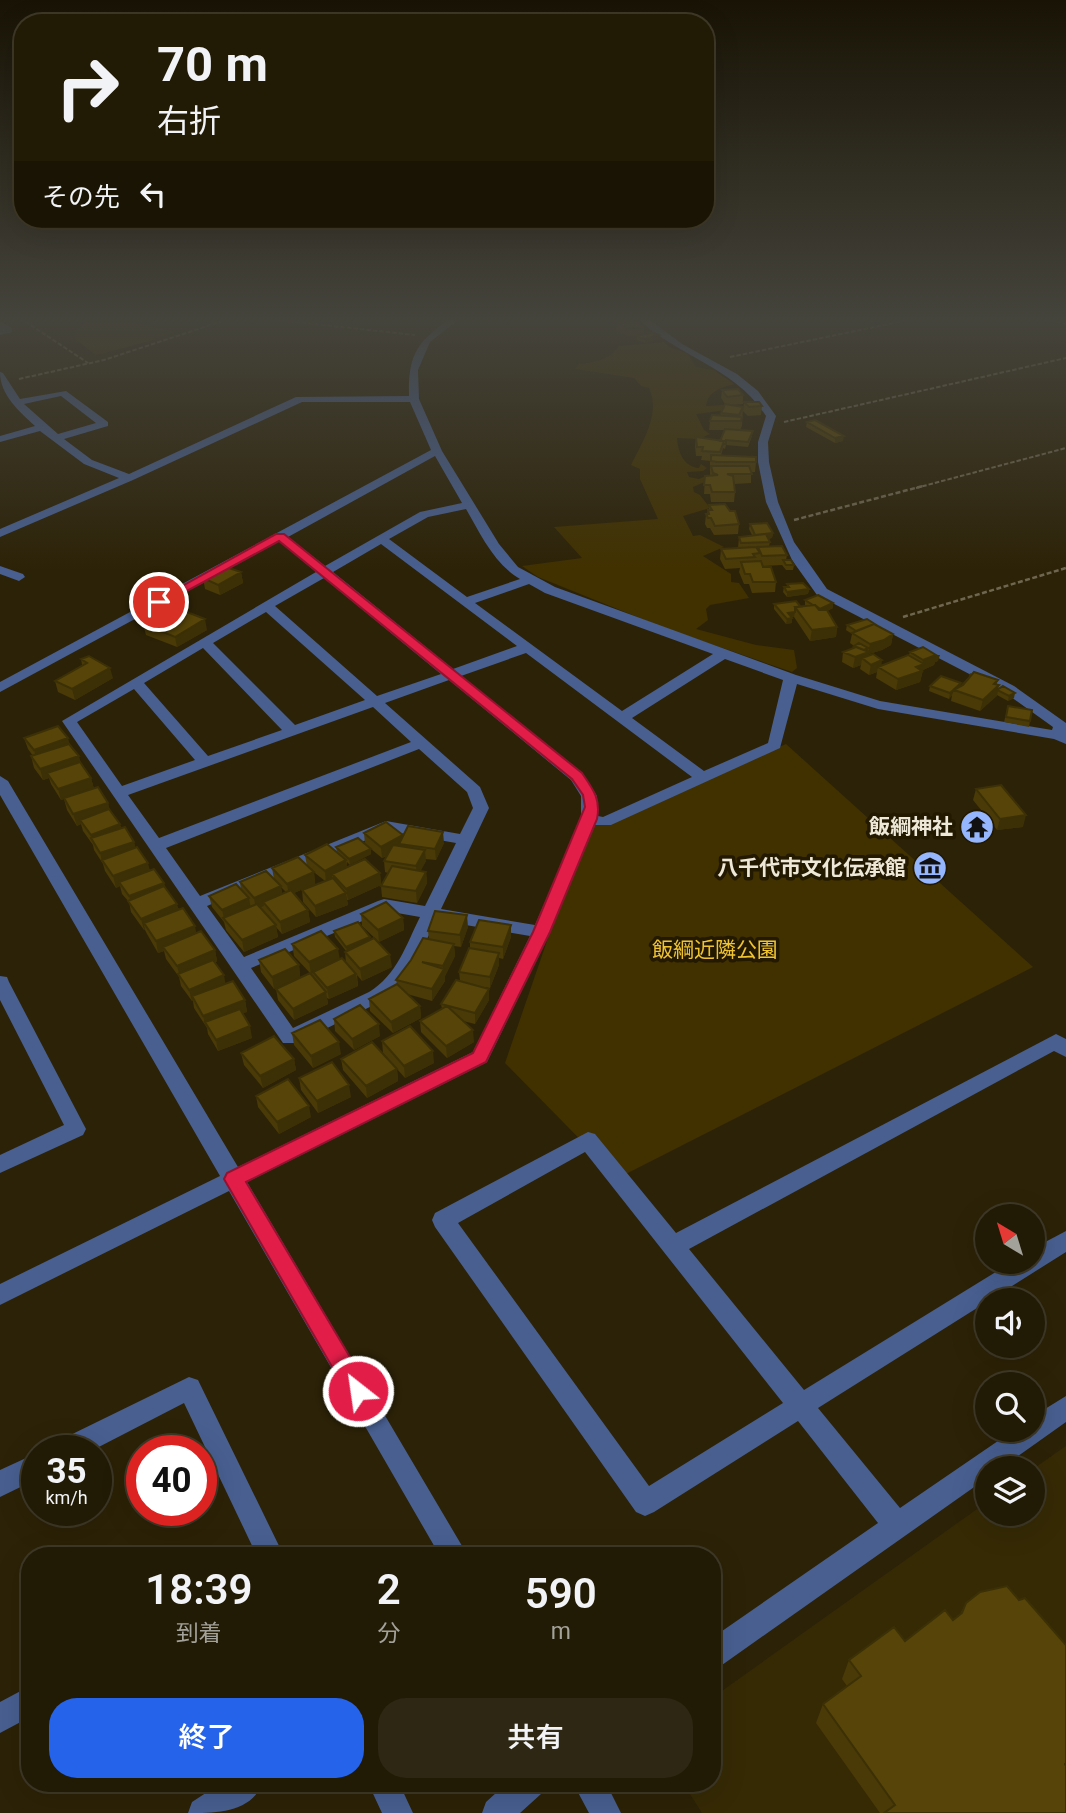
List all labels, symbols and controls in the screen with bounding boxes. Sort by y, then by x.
text: 70 m [157,36,268,93]
icon: right [42,42,133,133]
text: 右折 [157,102,221,140]
icon: left [134,175,172,213]
text: その先 [42,182,120,212]
pin [129,572,189,632]
icon: arrive [140,583,178,621]
temple icon: 飯綱神社 [958,808,996,846]
place label: 飯綱神社 [868,815,953,839]
museum icon: 八千代市文化伝承館 [911,849,949,887]
place label: 八千代市文化伝承館 [717,856,906,880]
park label: 飯綱近隣公園 [652,938,778,962]
north arrow [975,1204,1045,1274]
map controls [975,1204,1045,1526]
button: sound [975,1288,1045,1358]
position arrow [321,1354,395,1428]
button: search [975,1372,1045,1442]
speed limit sign: 40 [126,1435,217,1526]
text: 35 [46,1451,87,1492]
button: layers [975,1456,1045,1526]
text: km/h [45,1487,88,1508]
text: 18:39 [145,1565,253,1614]
text: 2 [377,1565,401,1614]
text: 590 [525,1569,597,1618]
text: m [551,1618,571,1645]
text: 到着 [176,1620,222,1647]
text: 分 [377,1620,400,1647]
button: 終了 [49,1698,364,1778]
button: 共有 [378,1698,693,1778]

